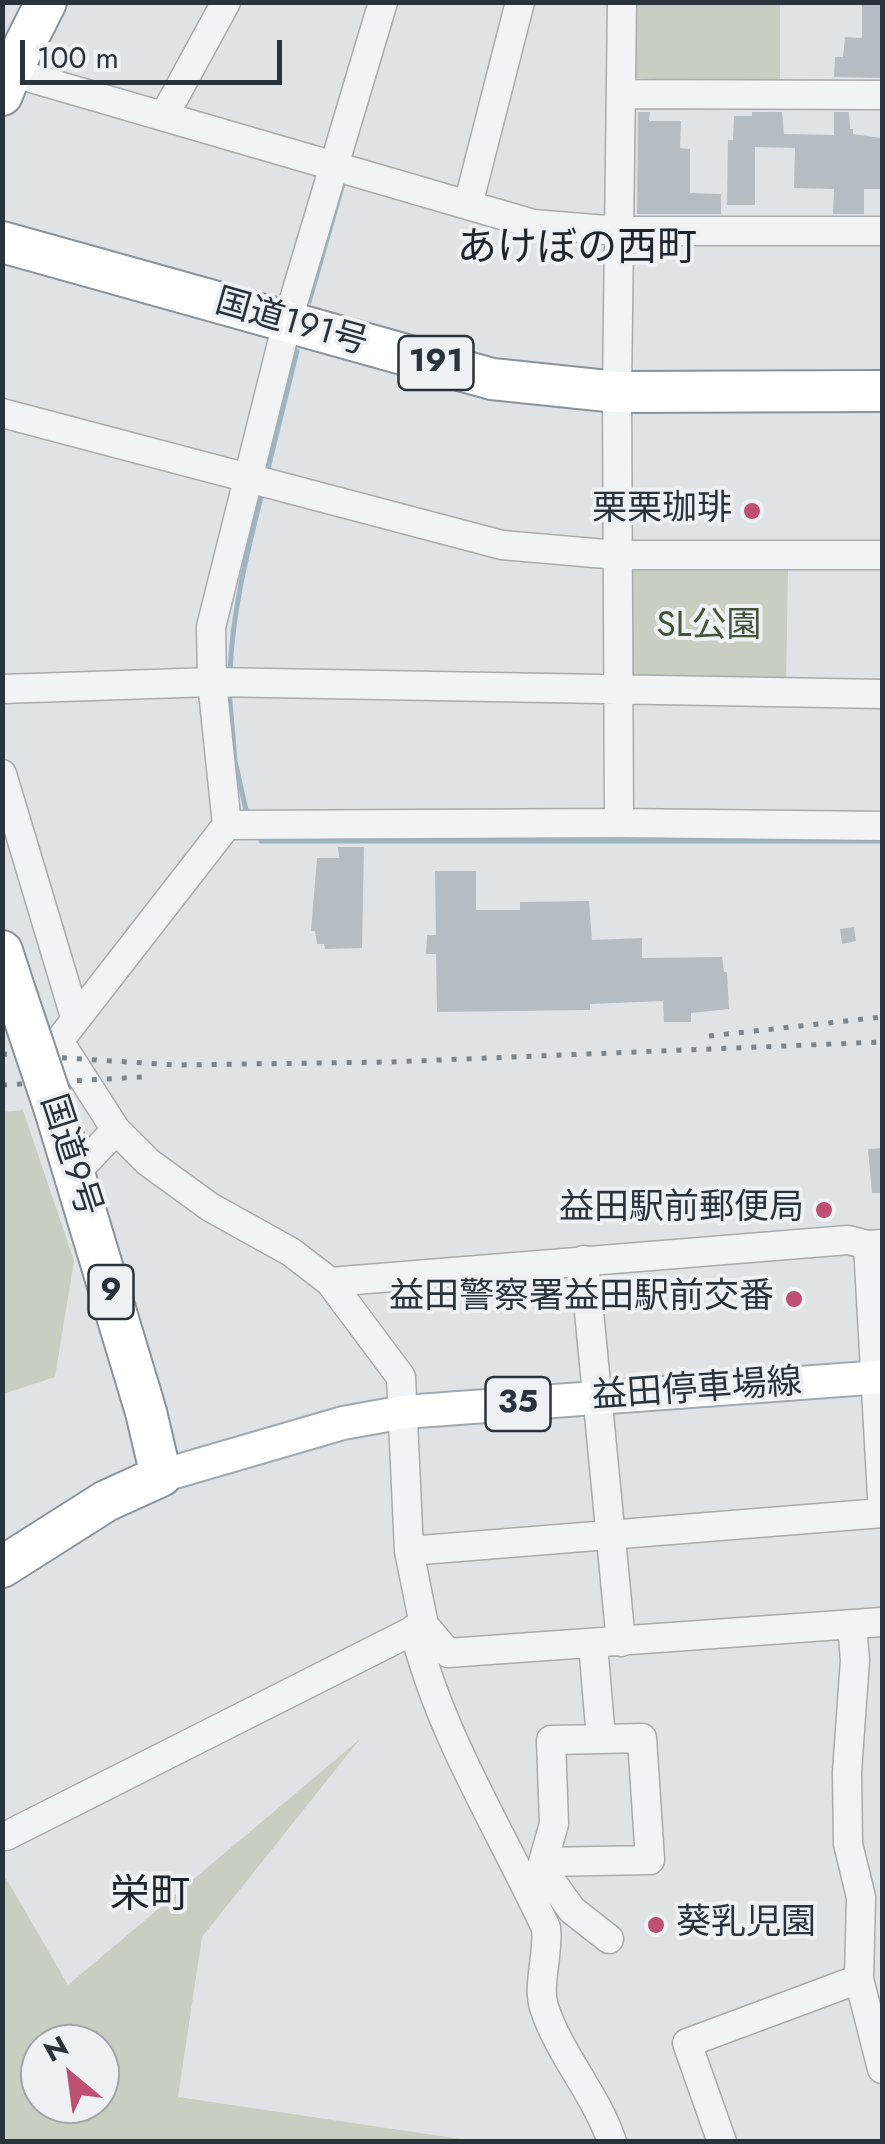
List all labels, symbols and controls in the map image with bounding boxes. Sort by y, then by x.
scale bar [25,20,288,82]
text: 100 m [37,36,119,79]
district label: あけぼの西町 [457,226,697,274]
street label: 国道191号 [210,282,372,366]
road number: 191 [398,336,474,390]
place label: 栗栗珈琲 [592,490,732,532]
marker: 栗栗珈琲 [741,500,763,522]
park label: SL公園 [657,607,761,649]
street label: 国道9号 [30,1090,108,1222]
place label: 益田駅前郵便局 [559,1189,804,1231]
marker: 益田駅前郵便局 [813,1199,835,1221]
road number: 9 [88,1265,134,1319]
place label: 益田警察署益田駅前交番 [389,1278,774,1320]
marker: 益田警察署益田駅前交番 [783,1288,805,1310]
street label: 益田停車場線 [591,1363,803,1419]
road number: 35 [486,1377,550,1431]
district label: 栄町 [110,1873,190,1921]
place label: 葵乳児園 [676,1904,816,1946]
marker: 葵乳児園 [645,1914,667,1936]
north arrow [20,2024,120,2124]
text: N [37,2026,76,2072]

